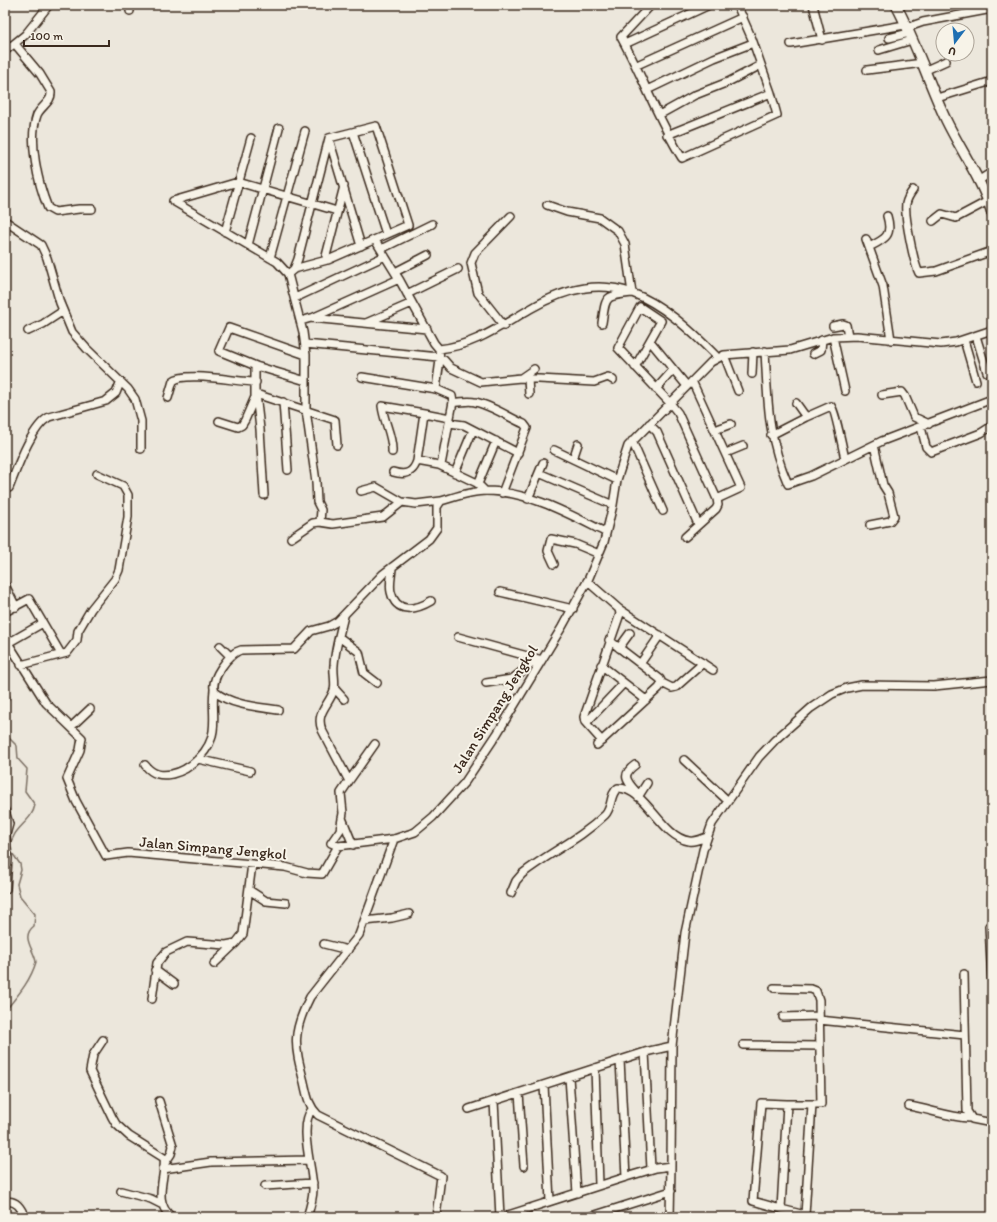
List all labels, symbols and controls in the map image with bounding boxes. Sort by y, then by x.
scale bar [24,22,109,48]
north arrow [935,22,975,62]
text: 100 m [30,29,63,43]
text: U [947,44,958,58]
street label: Jalan Simpang Jengkol [448,641,542,776]
street label: Jalan Simpang Jengkol [139,833,288,863]

